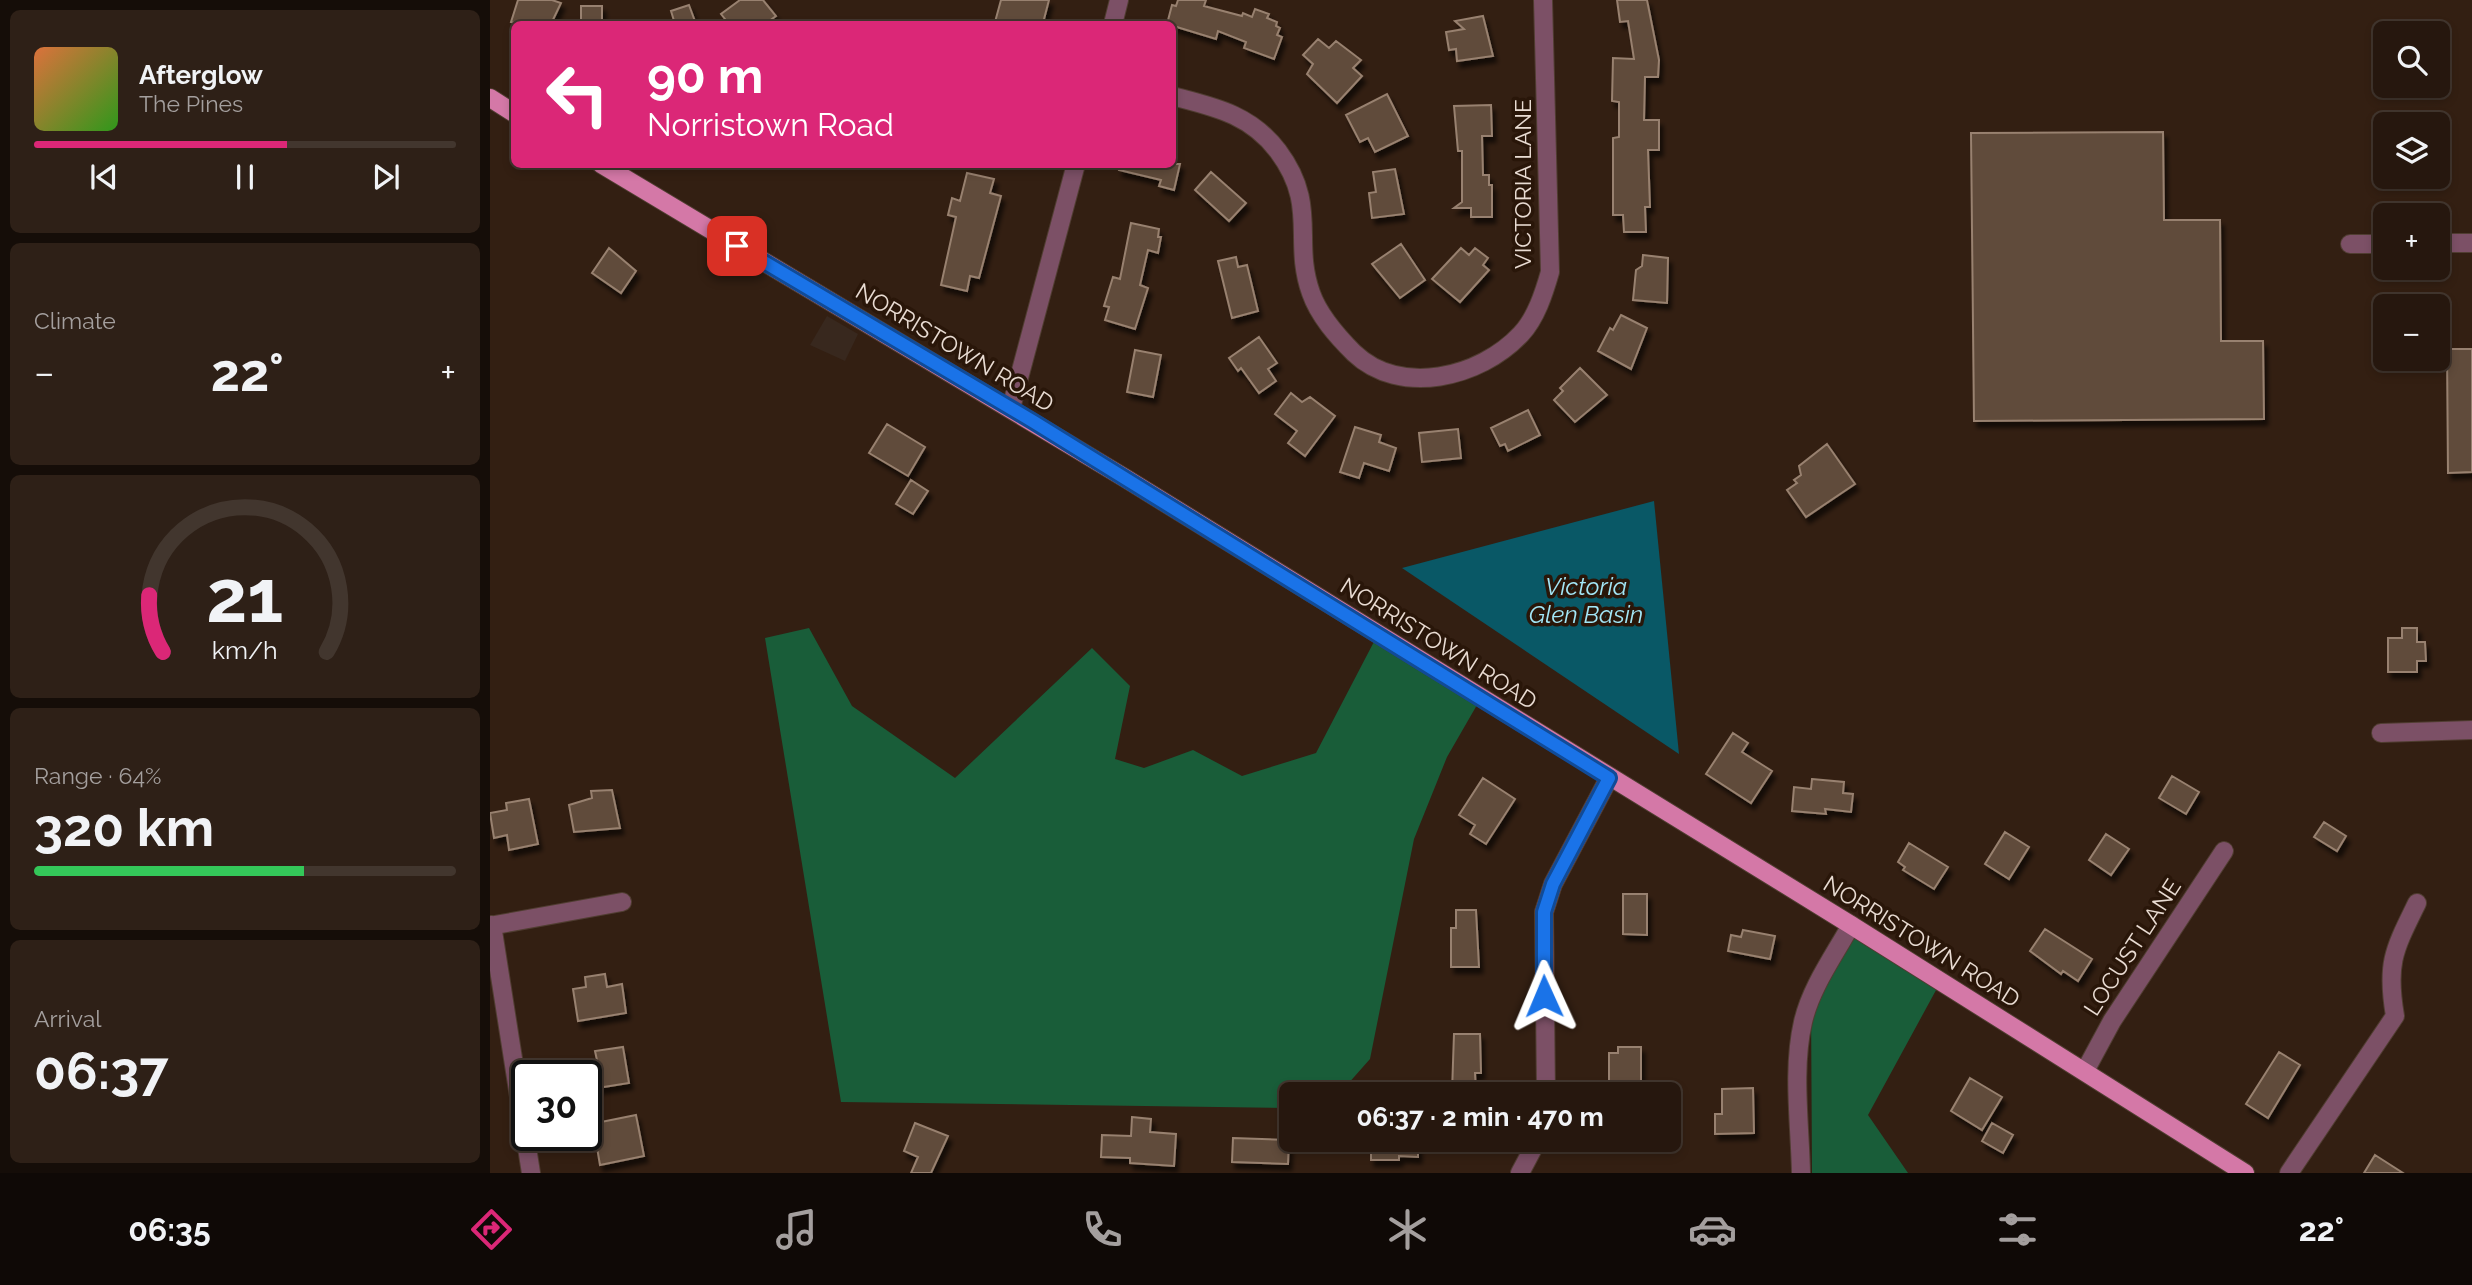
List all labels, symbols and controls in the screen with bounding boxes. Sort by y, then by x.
map controls [2373,21,2450,371]
button: search [2373,21,2450,98]
text: 90 m [647,47,763,104]
icon: left [532,49,623,140]
text: Afterglow [139,60,263,90]
text: The Pines [139,90,243,117]
street label: VICTORIA LANE [1509,99,1536,269]
text: Norristown Road [647,106,894,143]
button: layers [2373,112,2450,189]
icon: previous [85,158,123,196]
icon: pause [226,158,264,196]
icon: next [367,158,405,196]
button: + [2373,203,2450,280]
pin [707,216,767,276]
icon: arrive [718,227,756,265]
street label: NORRISTOWN ROAD [851,277,1059,417]
button: − [2373,294,2450,371]
text: Climate [34,307,116,334]
text: 22° [211,342,284,403]
text: − [34,350,54,395]
text: + [440,350,456,395]
text: 21 [206,555,284,640]
street label: NORRISTOWN ROAD [1336,572,1542,714]
water label: Victoria Glen Basin [1529,572,1643,629]
text: km/h [212,635,278,665]
text: Range · 64% [34,762,161,789]
text: 320 km [34,797,214,858]
street label: NORRISTOWN ROAD [1819,870,2025,1012]
street label: LOCUST LANE [2078,874,2186,1020]
position arrow [1507,959,1581,1033]
text: Arrival [34,1005,101,1032]
text: 06:37 [34,1040,169,1101]
speed limit sign: 30 [511,1060,602,1151]
text: 06:37 · 2 min · 470 m [1356,1102,1604,1132]
icon: directions [467,1205,516,1254]
icon: music [772,1205,821,1254]
icon: phone [1078,1205,1127,1254]
icon: climate [1383,1205,1432,1254]
icon: car [1688,1205,1737,1254]
icon: filters [1993,1205,2042,1254]
text: 06:35 [128,1211,211,1248]
text: 22° [2299,1211,2344,1248]

